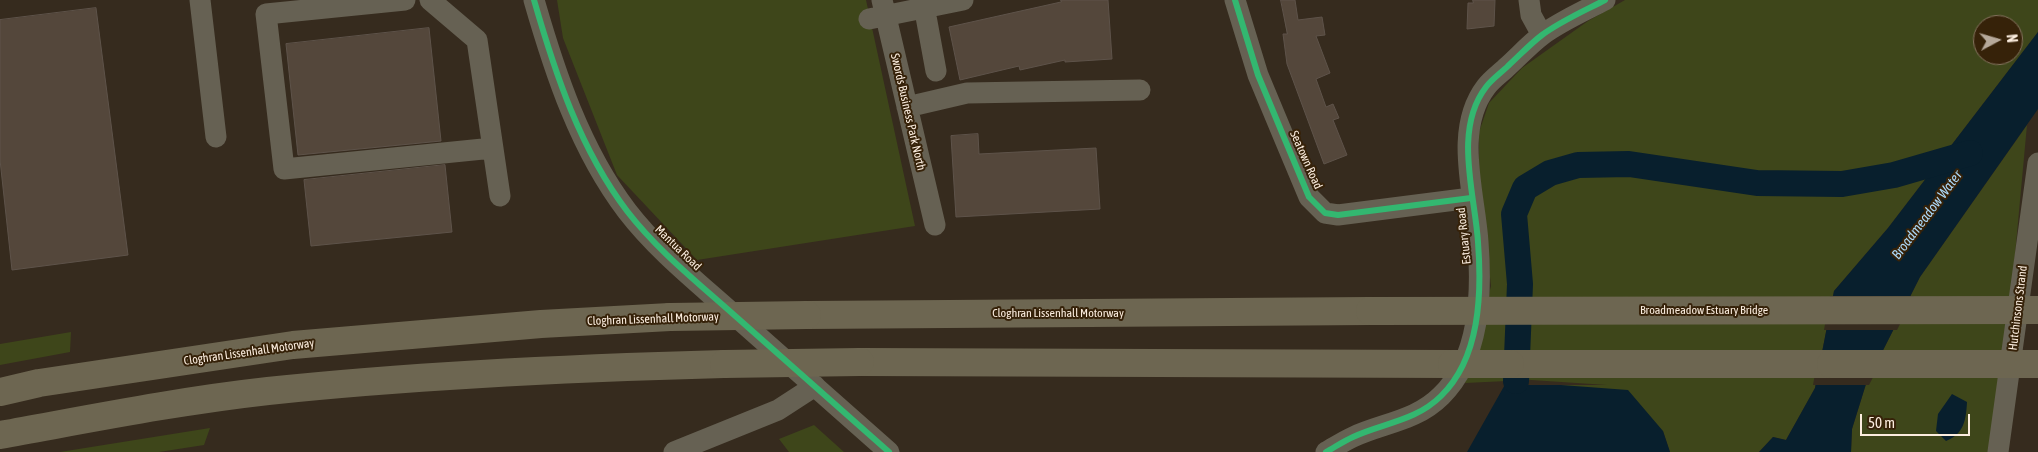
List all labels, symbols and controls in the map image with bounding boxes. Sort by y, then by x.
north arrow [1973,15,2023,65]
text: N [2004,34,2020,43]
street label: Swords Business Park North [888,52,928,172]
street label: Seatown Road [1287,129,1325,191]
water label: Broadmeadow Water [1888,167,1966,263]
street label: Estuary Road [1454,207,1474,265]
street label: Mantua Road [652,222,704,274]
street label: Hutchinsons Strand [2006,265,2030,351]
street label: Broadmeadow Estuary Bridge [1640,303,1768,317]
street label: Cloghran Lissenhall Motorway [992,306,1124,320]
street label: Cloghran Lissenhall Motorway [587,310,719,328]
street label: Cloghran Lissenhall Motorway [183,336,315,368]
scale bar [1863,404,1973,436]
text: 50 m [1868,414,1895,431]

